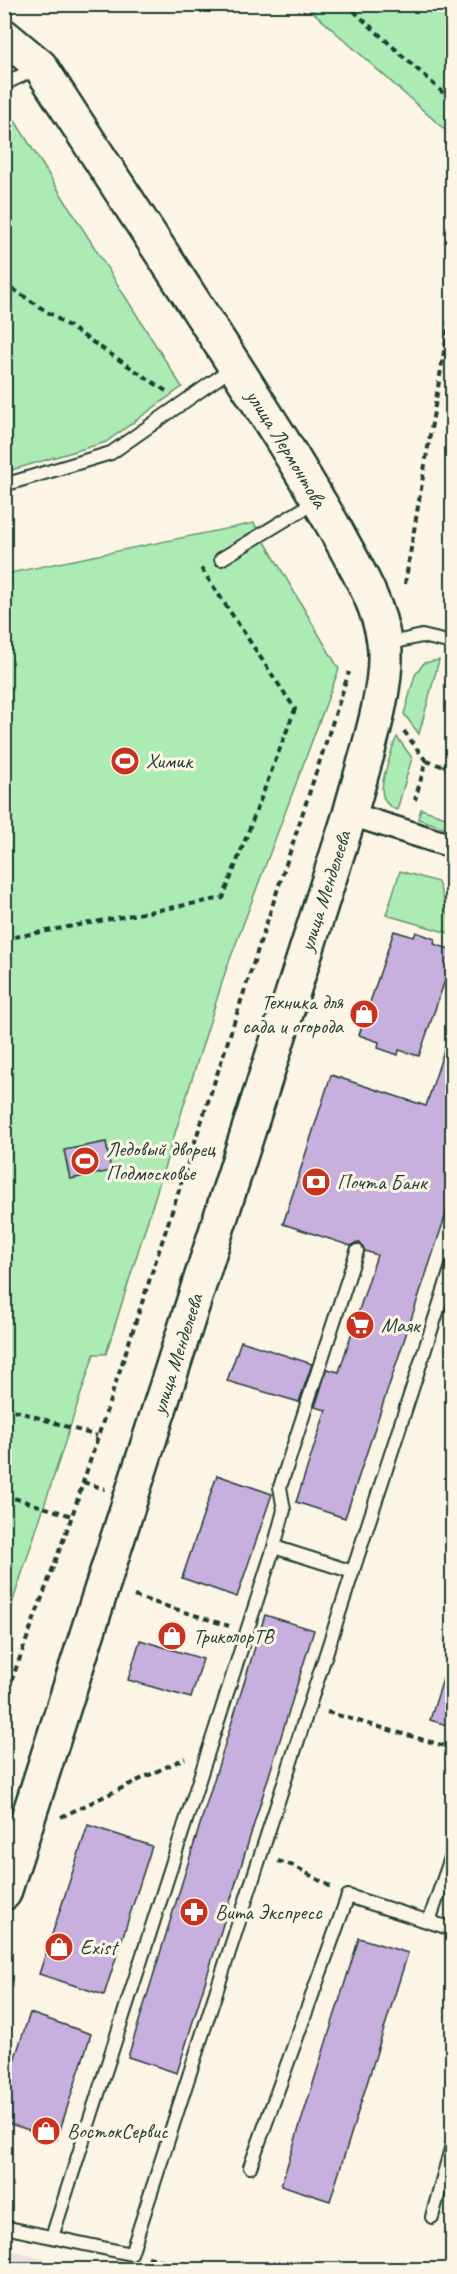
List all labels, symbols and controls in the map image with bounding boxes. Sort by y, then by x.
street label: улица Лермонтова [239,383,334,514]
sports icon: Химик [109,745,141,777]
place label: Химик [146,748,194,774]
street label: улица Менделеева [293,826,357,956]
place label: Техника для сада и огорода [242,989,345,1039]
shop icon: Техника для сада и огорода [348,998,380,1030]
place label: Ледовый дворец Подмосковье [106,1136,216,1186]
sports icon: Ледовый дворец Подмосковье [69,1145,101,1177]
bank icon: Почта Банк [300,1166,332,1198]
place label: Почта Банк [337,1169,429,1195]
street label: улица Менделеева [145,1289,209,1419]
supermarket icon: Маяк [344,1309,376,1341]
place label: Маяк [381,1312,422,1338]
shop icon: ТриколорТВ [156,1620,188,1652]
place label: ТриколорТВ [193,1623,276,1649]
pharmacy icon: Вита Экспресс [178,1896,210,1928]
place label: Вита Экспресс [215,1899,323,1925]
shop icon: Exist [43,1931,75,1963]
place label: Exist [80,1934,120,1960]
shop icon: ВостокСервис [30,2115,62,2147]
place label: ВостокСервис [67,2118,169,2144]

